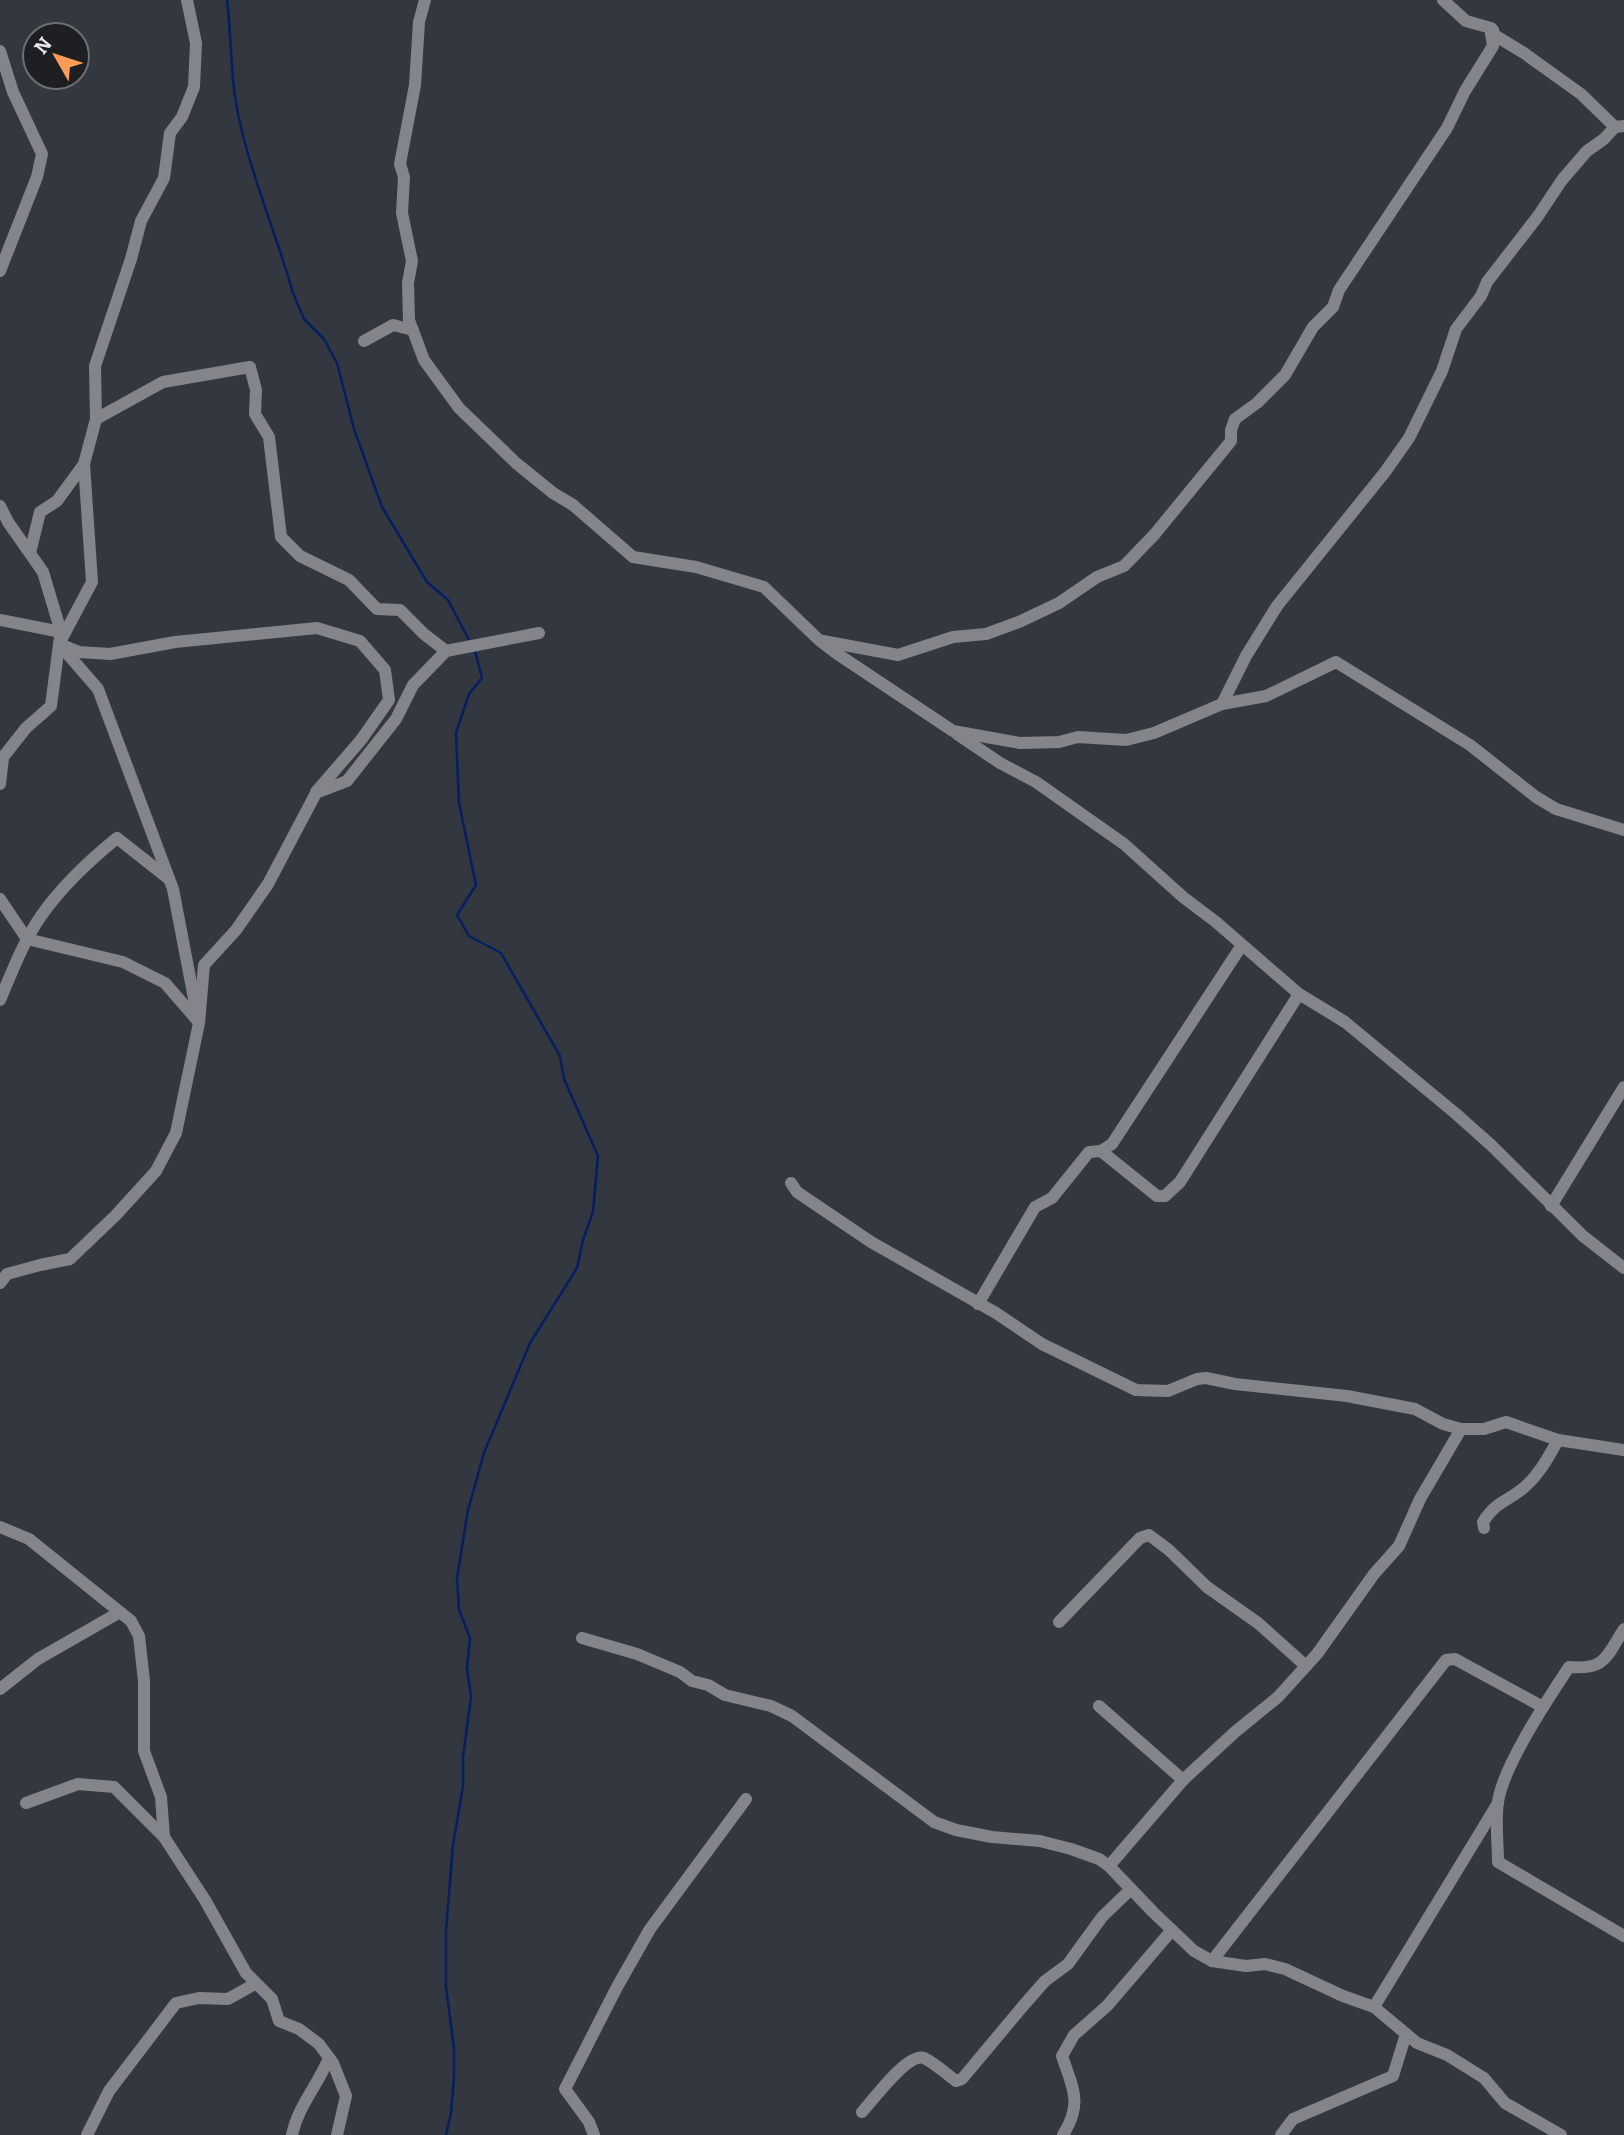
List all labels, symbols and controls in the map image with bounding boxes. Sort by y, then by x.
north arrow [21,21,91,91]
text: N [30,32,57,59]

